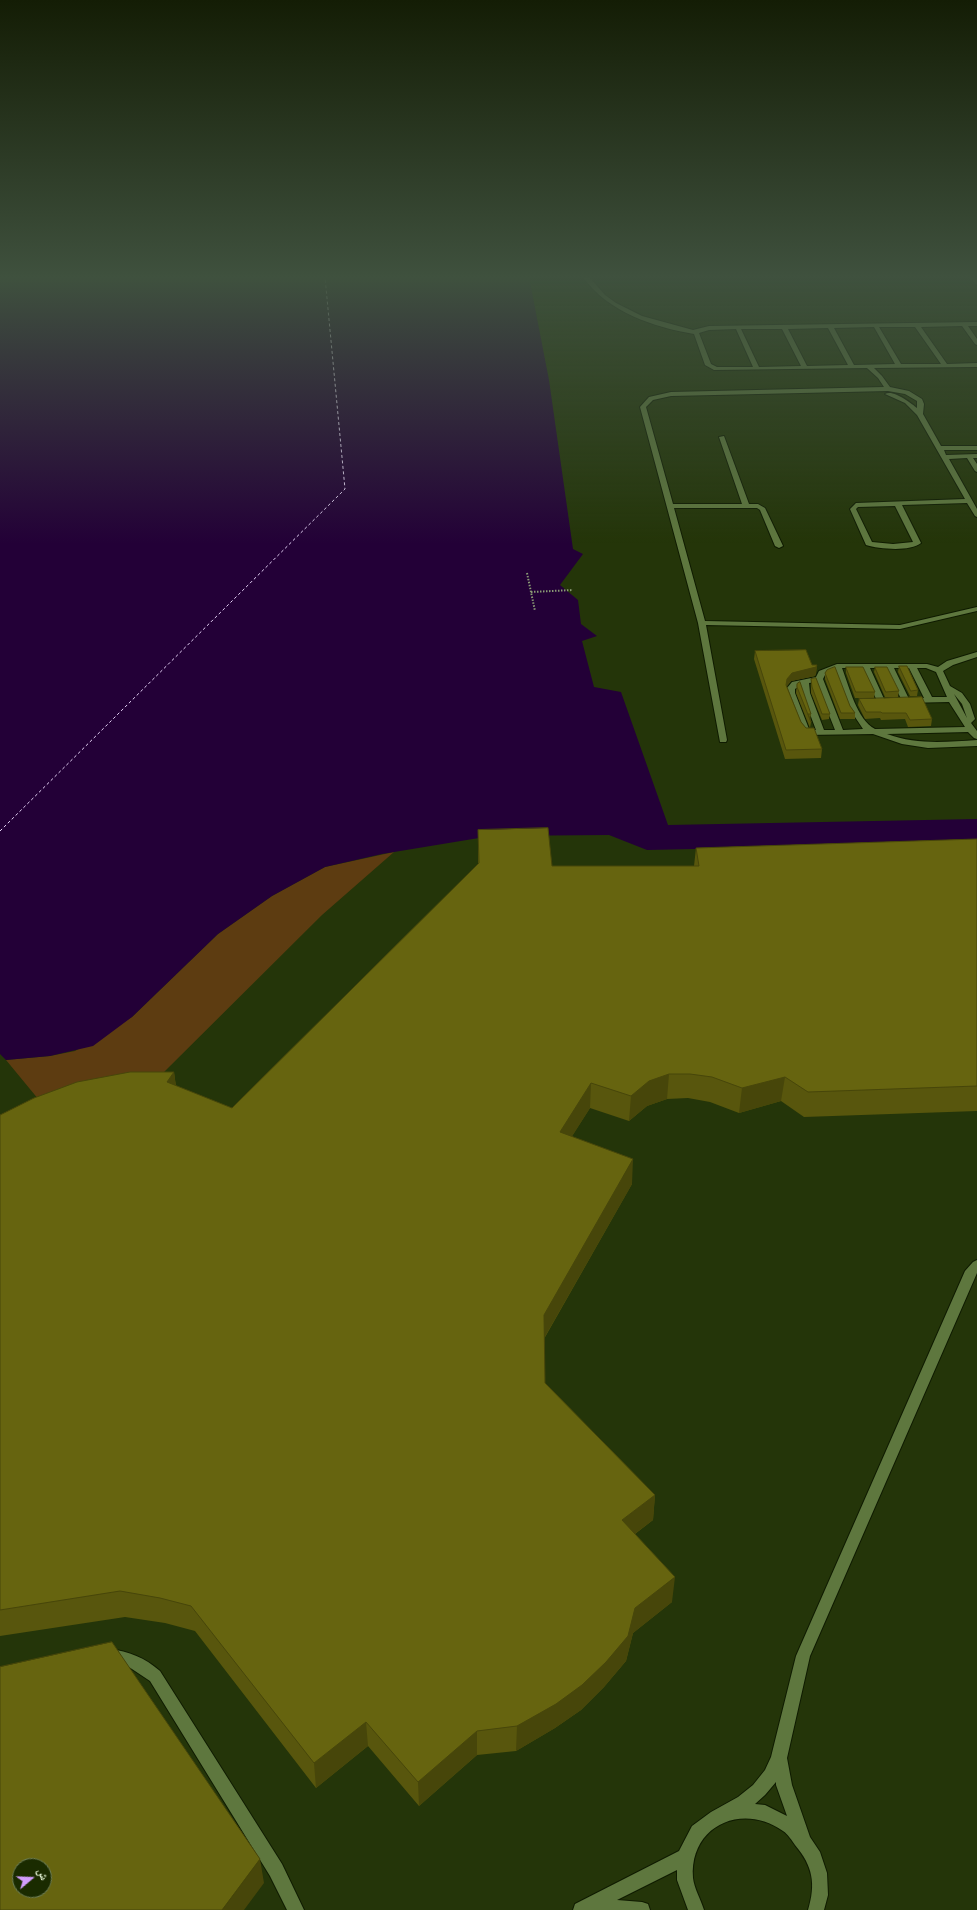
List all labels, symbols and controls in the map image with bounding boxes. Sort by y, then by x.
north arrow [12,1858,52,1898]
text: ش [35,1867,51,1882]

